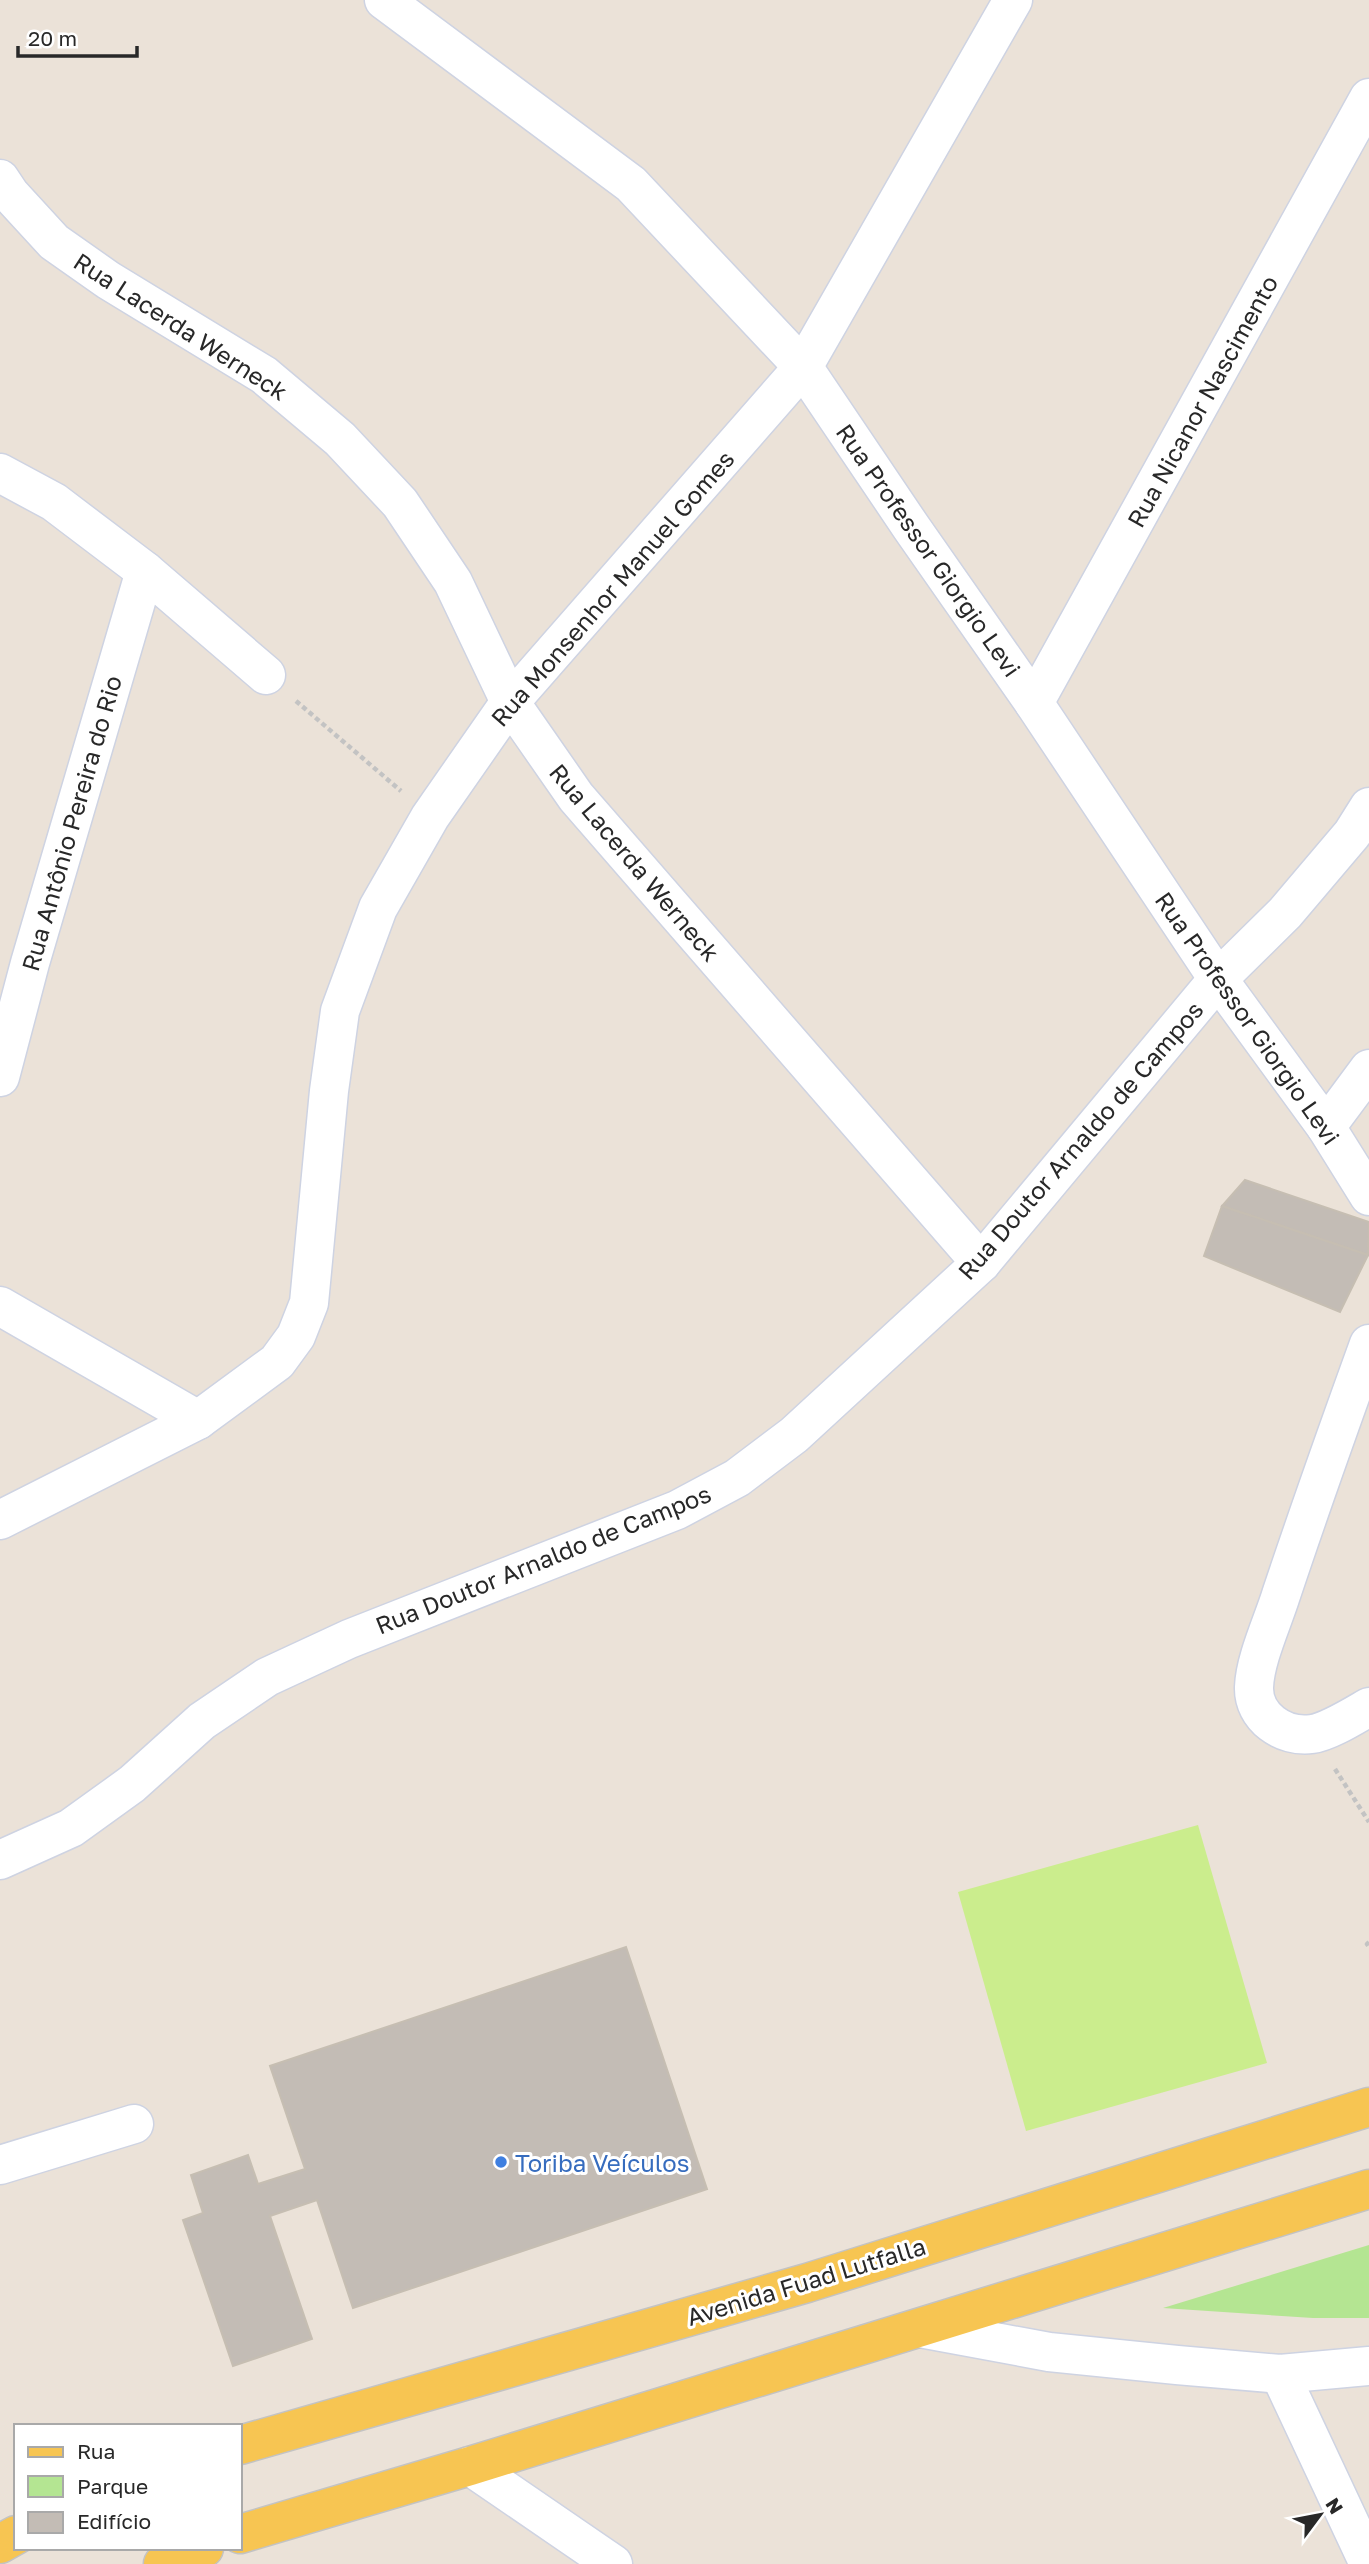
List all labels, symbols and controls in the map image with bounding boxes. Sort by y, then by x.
scale bar [18,14,136,58]
text: 20 m [28,25,77,51]
street label: Rua Lacerda Werneck [69,246,293,406]
street label: Rua Nicanor Nascimento [1121,270,1283,532]
street label: Rua Professor Giorgio Levi [831,418,1027,682]
street label: Rua Monsenhor Manuel Gomes [484,444,740,732]
street label: Rua Antônio Pereira do Rio [15,672,127,974]
street label: Rua Lacerda Werneck [544,757,726,967]
street label: Rua Professor Giorgio Levi [1150,886,1346,1150]
street label: Rua Doutor Arnaldo de Campos [951,995,1209,1285]
street label: Rua Doutor Arnaldo de Campos [371,1478,715,1640]
place label: Toriba Veículos [515,2148,689,2177]
marker: Toriba Veículos [493,2154,509,2170]
street label: Avenida Fuad Lutfalla [683,2231,929,2331]
legend [14,2424,242,2550]
text: Rua [77,2438,115,2464]
text: Parque [77,2473,148,2499]
north arrow [1285,2480,1355,2550]
text: N [1321,2494,1348,2518]
text: Edifício [77,2508,151,2534]

